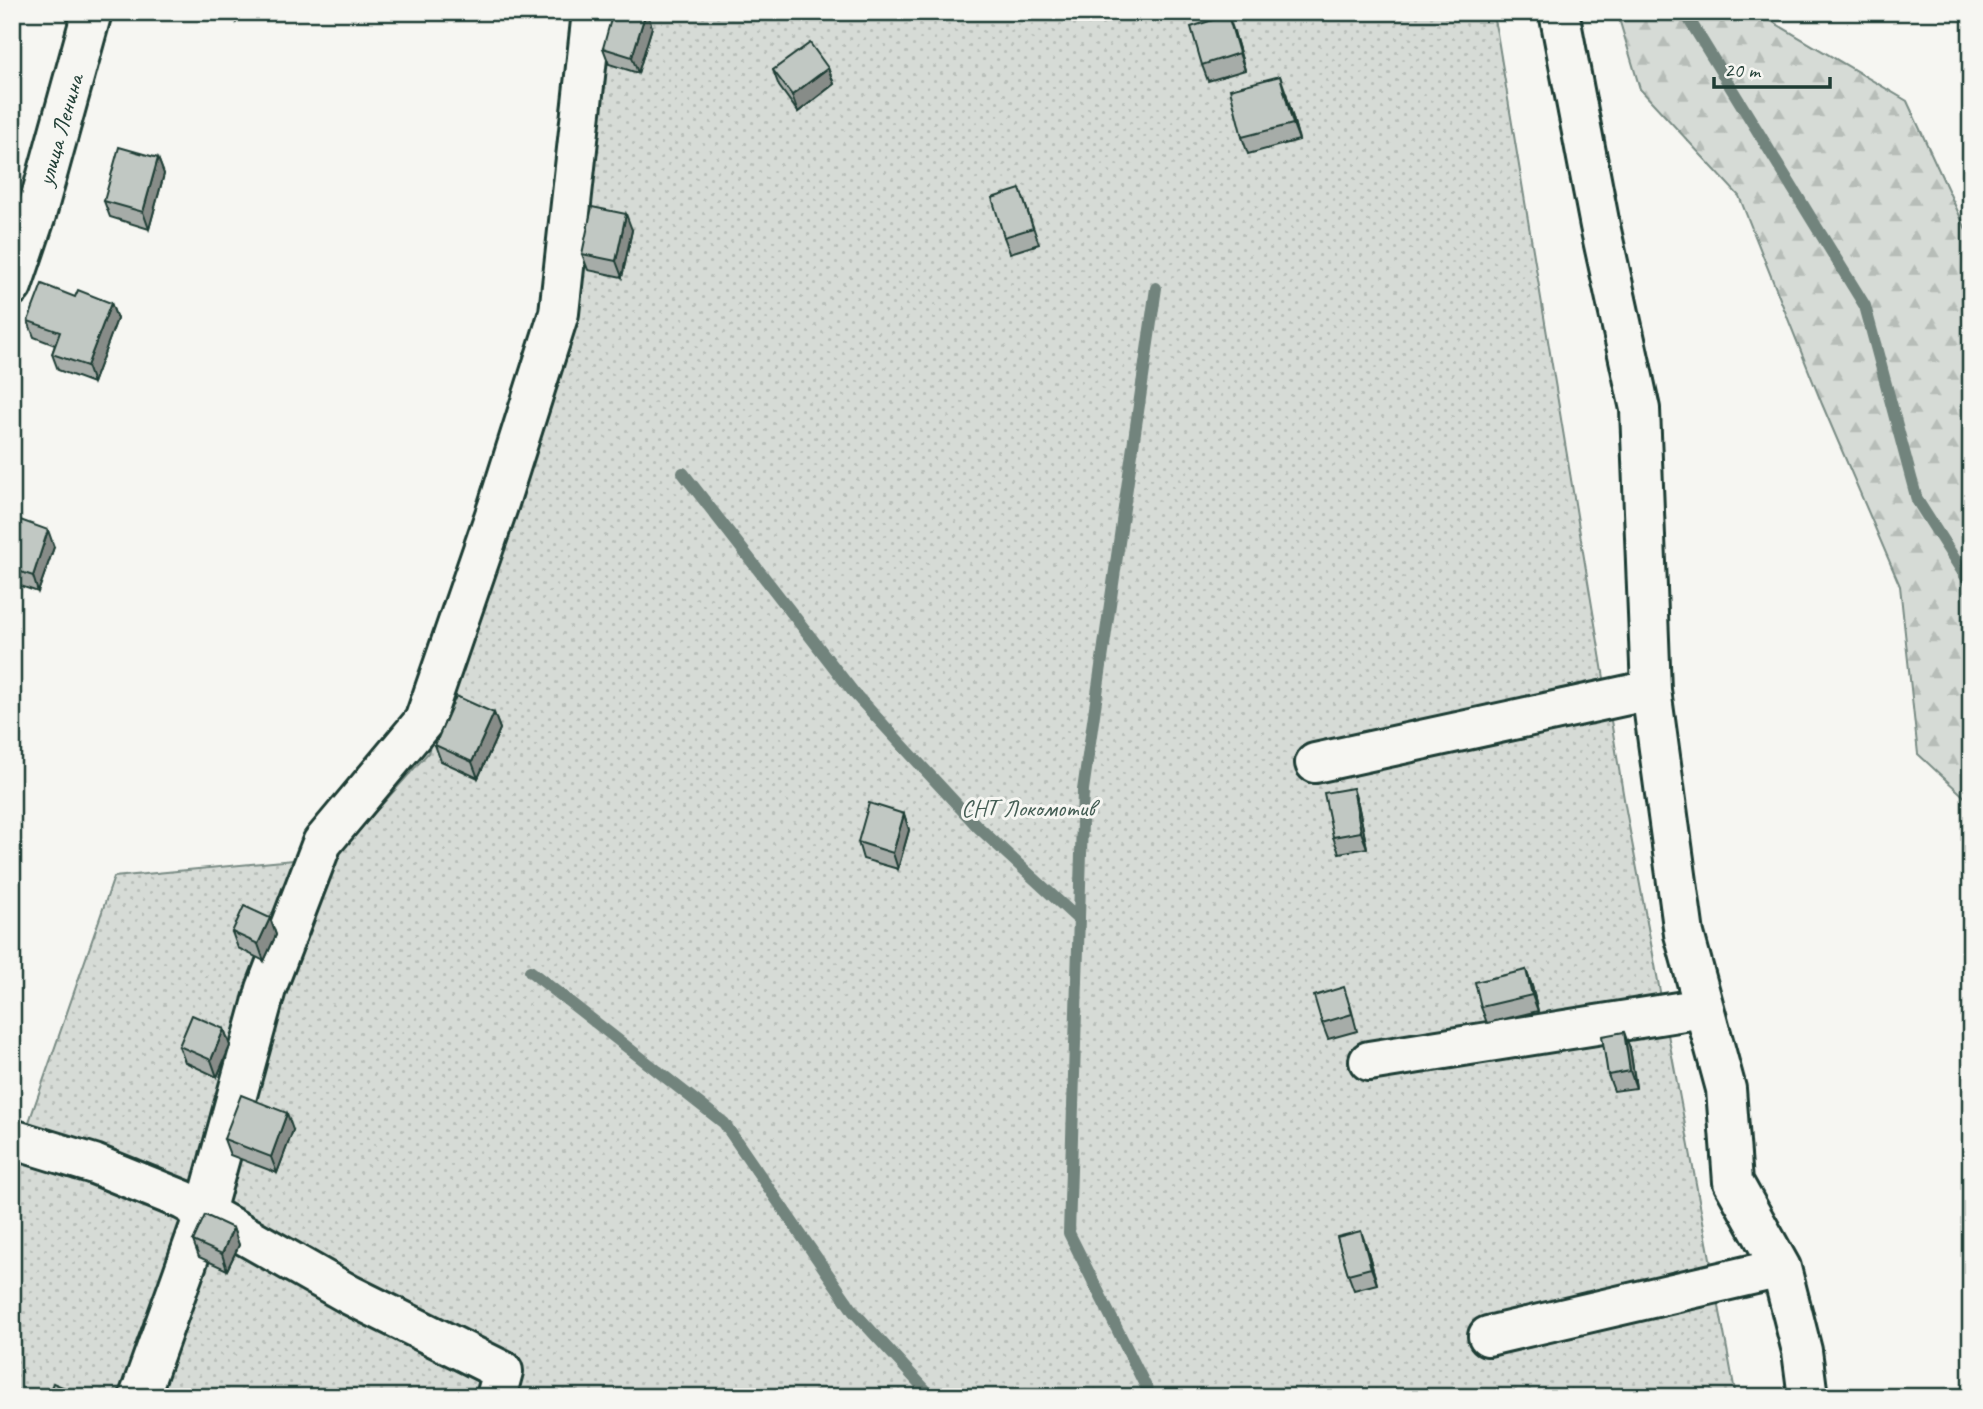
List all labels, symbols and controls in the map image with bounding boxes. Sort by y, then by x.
scale bar [1714,46,1829,90]
text: 20 m [1724,57,1762,83]
street label: улица Ленина [29,69,91,191]
park label: СНТ Локомотив [961,793,1101,823]

